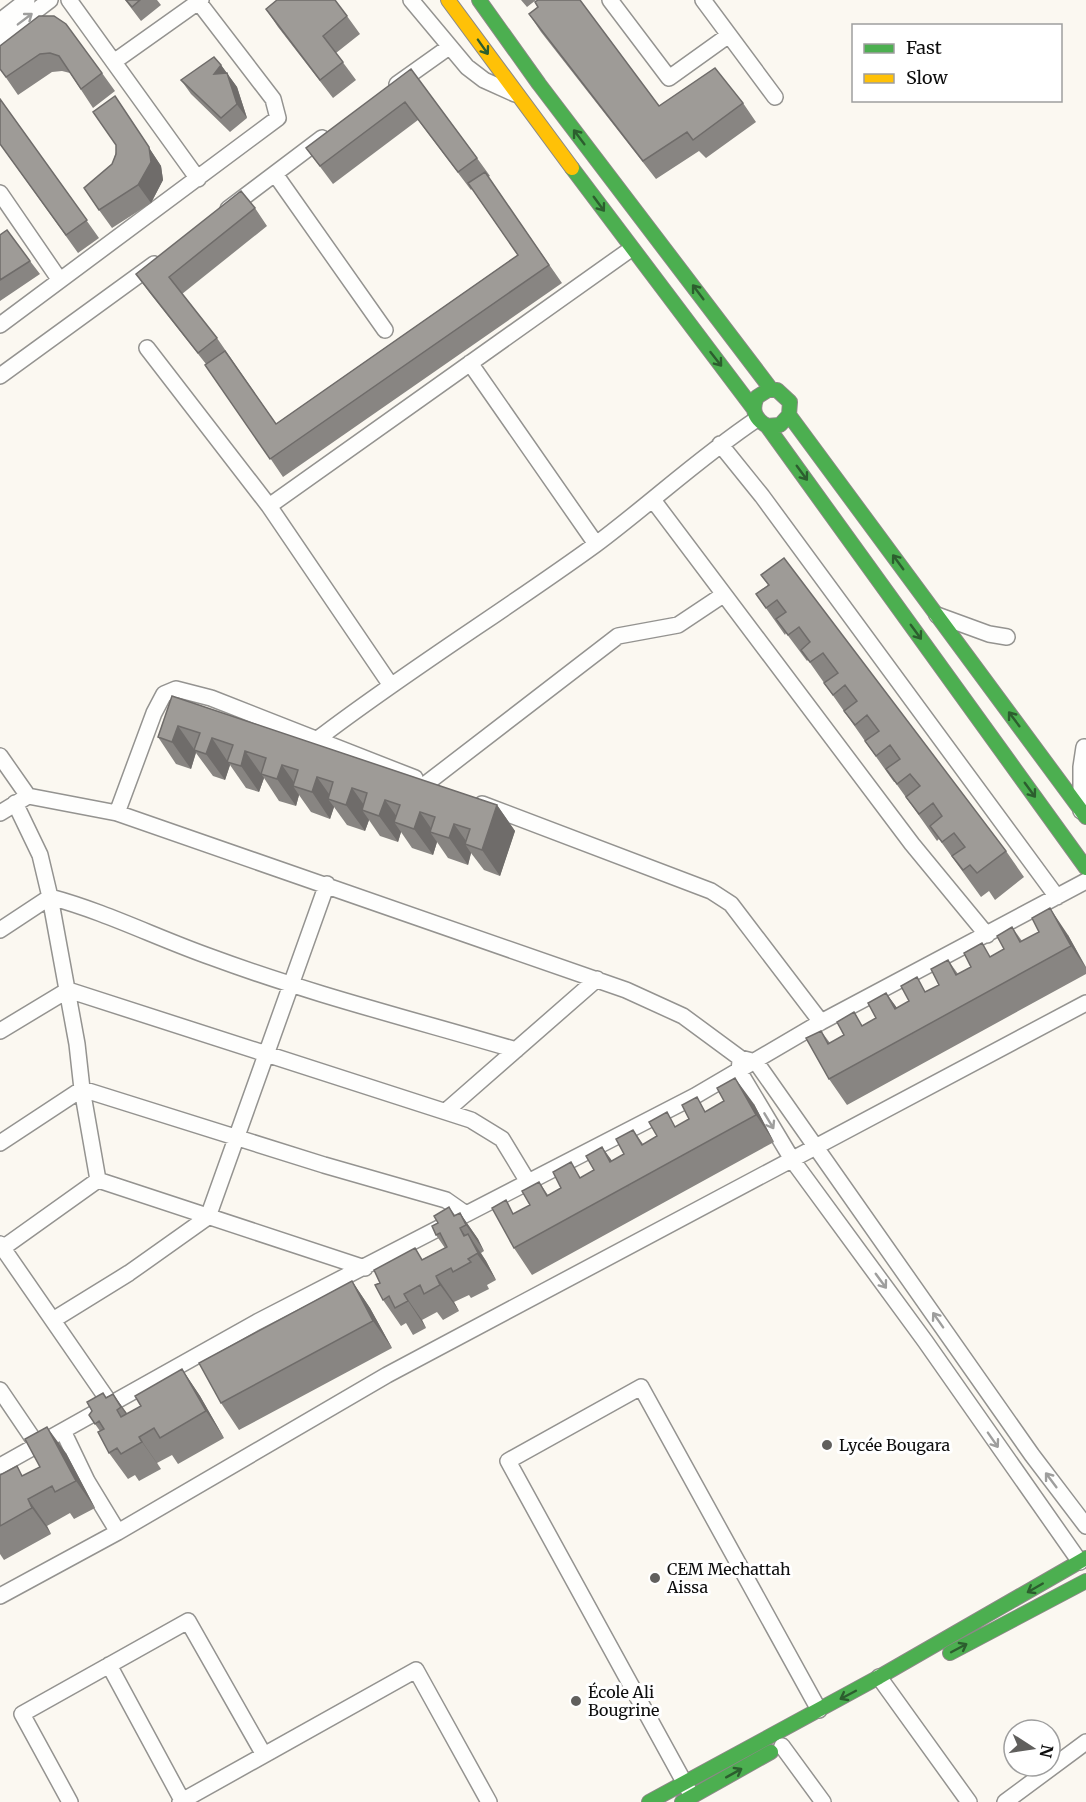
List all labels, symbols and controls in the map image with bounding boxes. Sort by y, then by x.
one-way arrow [16,12,32,25]
legend [852,24,1062,102]
text: Fast [906,36,942,59]
one-way arrow [476,39,489,55]
text: Slow [906,66,949,89]
one-way arrow [573,129,586,145]
one-way arrow [593,195,605,211]
one-way arrow [691,285,704,301]
one-way arrow [710,351,723,367]
one-way arrow [795,465,808,481]
one-way arrow [892,555,904,571]
one-way arrow [909,623,922,639]
one-way arrow [1007,712,1020,728]
one-way arrow [1023,781,1036,797]
one-way arrow [763,1112,775,1129]
one-way arrow [875,1272,887,1288]
one-way arrow [932,1313,944,1329]
one-way arrow [987,1432,999,1448]
place label: Lycée Bougara [839,1435,951,1455]
marker: Lycée Bougara [820,1438,834,1452]
one-way arrow [1044,1472,1057,1488]
place label: CEM Mechattah Aissa [666,1559,791,1597]
marker: CEM Mechattah Aissa [648,1571,662,1585]
one-way arrow [1027,1582,1044,1594]
one-way arrow [950,1642,967,1654]
place label: École Ali Bougrine [588,1682,659,1720]
one-way arrow [839,1690,857,1701]
marker: École Ali Bougrine [569,1694,583,1708]
north arrow [1002,1718,1062,1778]
text: N [1036,1743,1058,1760]
one-way arrow [725,1767,742,1779]

